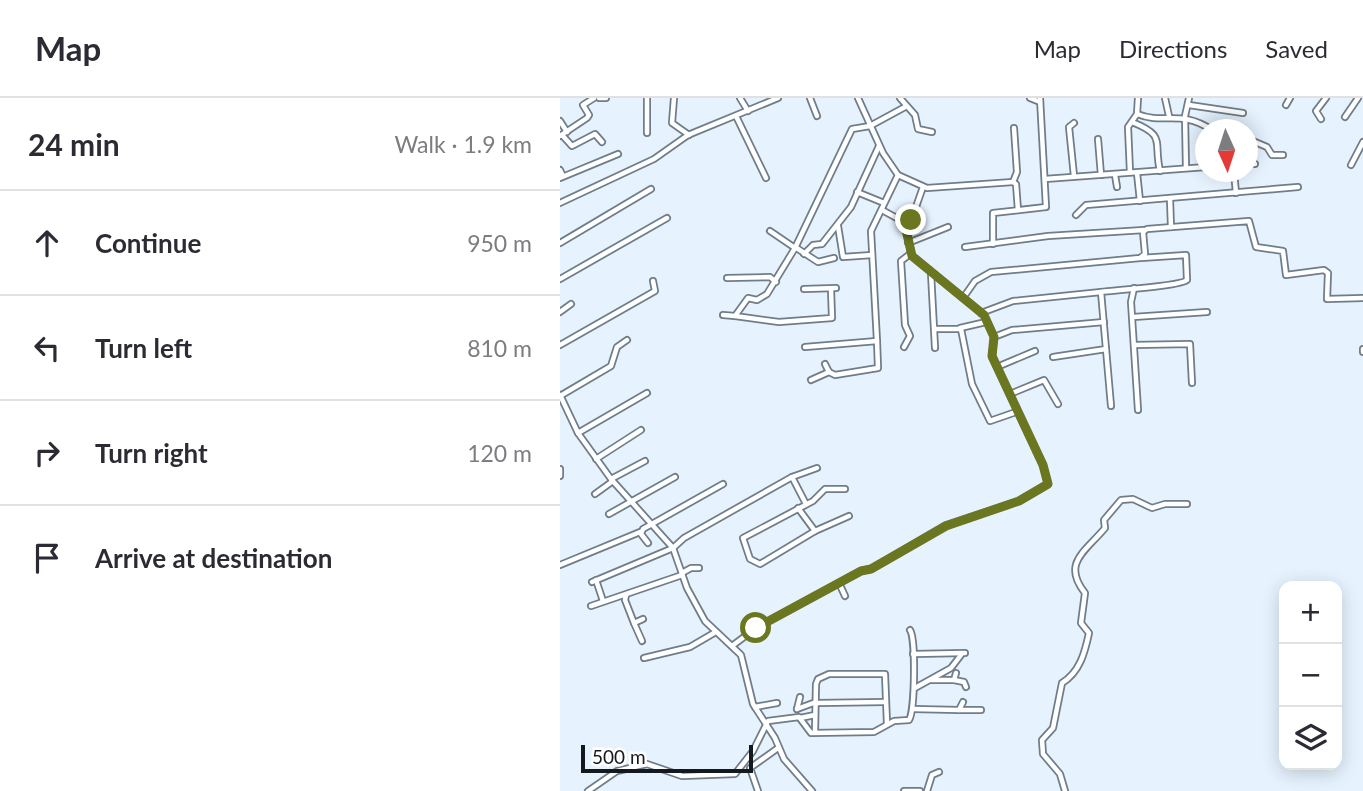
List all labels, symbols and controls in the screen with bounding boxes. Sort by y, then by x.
text: Map [35,28,101,68]
text: Map [1034,34,1081,63]
text: Directions [1119,34,1227,63]
text: Saved [1265,34,1328,63]
north arrow [1195,119,1258,182]
text: 24 min [28,126,120,162]
text: Walk · 1.9 km [395,130,532,158]
route end [895,204,926,235]
icon: ahead [28,224,66,262]
text: Continue [95,227,201,259]
text: 950 m [467,229,532,257]
icon: left [28,329,66,367]
text: Turn left [95,332,192,364]
text: 810 m [467,334,532,362]
icon: right [28,434,66,472]
text: Turn right [95,437,208,469]
text: 120 m [467,439,532,467]
icon: arrive [28,539,66,577]
text: Arrive at destination [95,542,332,574]
map controls [1279,581,1342,770]
button: + [1279,581,1342,644]
route start [740,612,771,643]
button: − [1279,644,1342,707]
button: layers [1279,707,1342,770]
scale bar [581,742,752,774]
text: 500 m [592,745,646,768]

